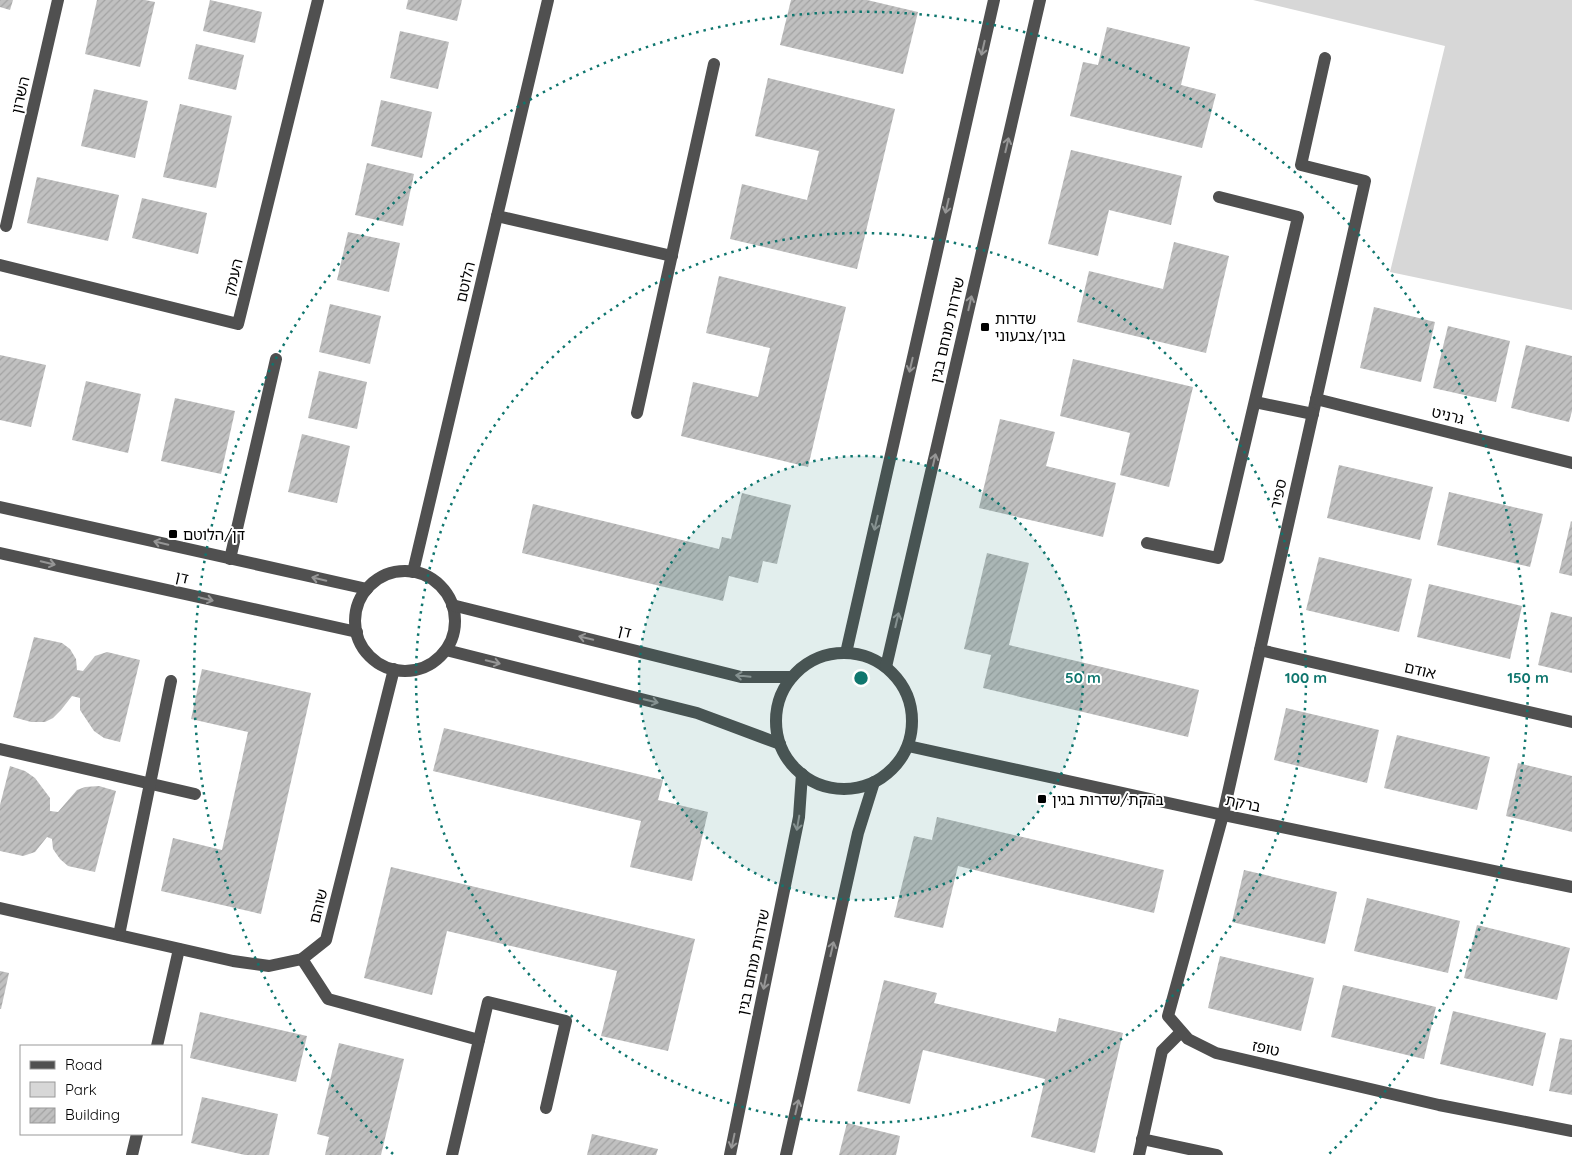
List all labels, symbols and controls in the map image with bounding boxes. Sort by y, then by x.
one-way arrow [978,39,987,55]
street label: השרון [7,75,33,115]
one-way arrow [1003,137,1012,153]
one-way arrow [942,198,951,214]
street label: העמק [219,256,247,298]
street label: הלוטם [451,260,479,304]
street label: שדרות מנחם בגין [926,275,968,385]
one-way arrow [966,295,975,311]
place label: שדרות בגין/צבעוני [995,309,1066,345]
marker: שדרות בגין/צבעוני [979,321,991,333]
one-way arrow [906,356,915,372]
street label: גרניט [1430,402,1467,428]
one-way arrow [930,454,939,470]
street label: ספיר [1265,477,1291,511]
one-way arrow [871,515,880,531]
place label: דן/הלוטם [183,525,245,544]
marker: דן/הלוטם [167,528,179,540]
one-way arrow [153,538,169,547]
one-way arrow [39,559,55,568]
street label: דן [173,566,191,588]
one-way arrow [312,573,328,583]
one-way arrow [198,595,214,604]
one-way arrow [893,612,902,628]
street label: דן [616,620,634,642]
one-way arrow [578,633,594,642]
street label: אודם [1402,657,1438,683]
one-way arrow [485,658,501,667]
text: 50 m [1065,668,1101,687]
text: 100 m [1285,668,1327,687]
text: 150 m [1507,668,1549,687]
centre of rings [852,669,870,687]
one-way arrow [736,671,752,681]
one-way arrow [642,697,658,706]
place label: ברקת/שדרות בגין [1052,790,1164,809]
street label: ברקת [1224,790,1263,816]
marker: ברקת/שדרות בגין [1036,793,1048,805]
one-way arrow [792,814,802,830]
street label: שוהם [305,887,331,925]
street label: שדרות מנחם בגין [732,907,774,1017]
one-way arrow [828,941,837,957]
one-way arrow [760,973,769,989]
street label: טופז [1250,1036,1282,1060]
legend [20,1045,182,1135]
text: Road [65,1055,102,1074]
text: Park [65,1080,97,1099]
one-way arrow [793,1100,802,1116]
text: Building [65,1105,120,1124]
one-way arrow [727,1133,737,1149]

